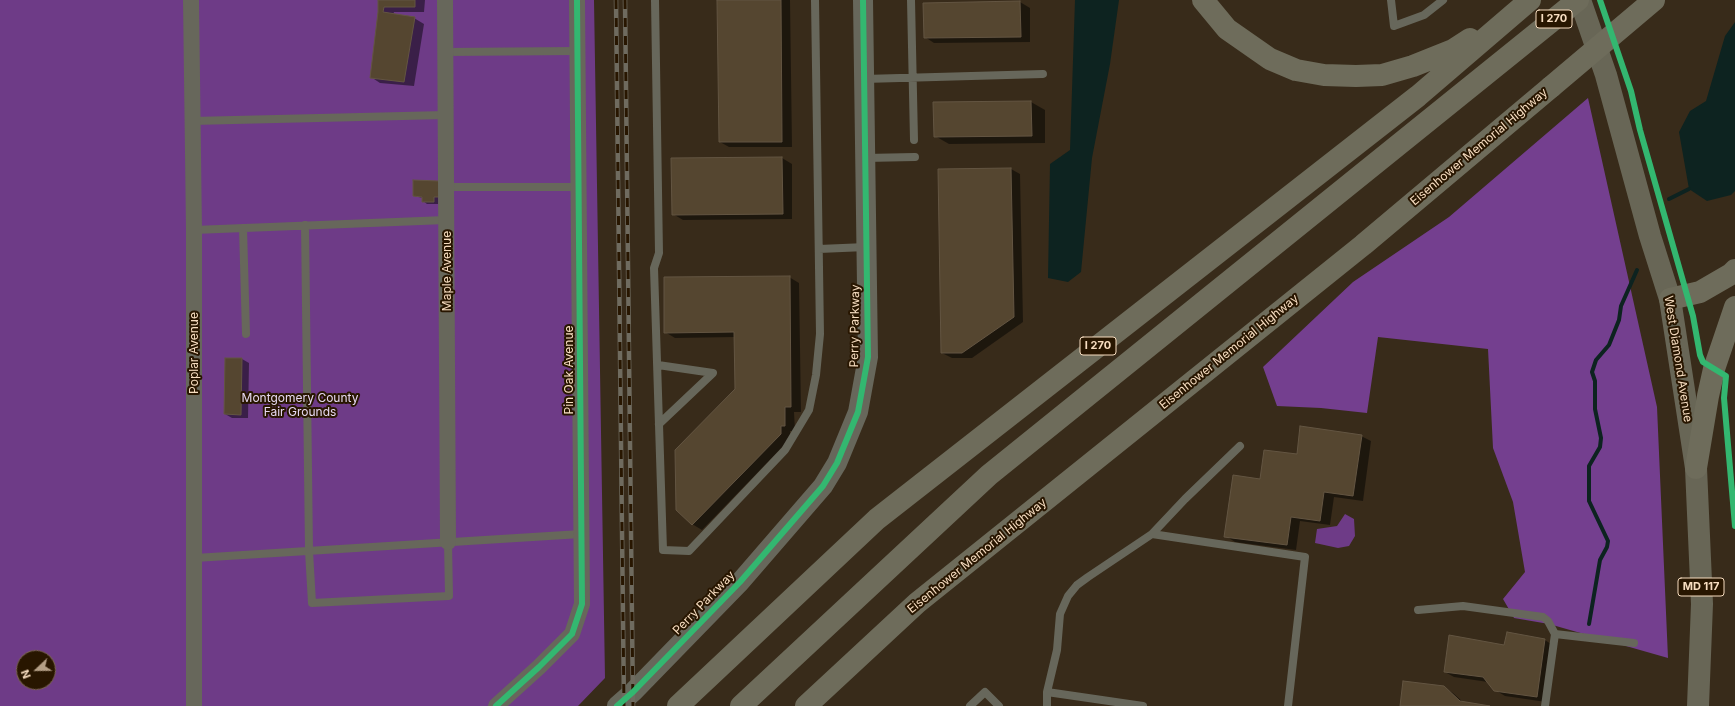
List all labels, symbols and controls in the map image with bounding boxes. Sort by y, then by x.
road number: I 270 [1536,10,1572,28]
street label: Eisenhower Memorial Highway [1407,85,1551,209]
street label: Maple Avenue [440,231,454,311]
street label: Perry Parkway [847,284,863,368]
street label: Eisenhower Memorial Highway [1157,291,1301,413]
street label: West Diamond Avenue [1661,295,1695,423]
street label: Poplar Avenue [187,312,201,394]
street label: Pin Oak Avenue [562,325,576,415]
road number: I 270 [1080,337,1116,355]
park label: Montgomery County Fair Grounds [242,391,358,419]
street label: Eisenhower Memorial Highway [905,495,1049,617]
street label: Perry Parkway [670,568,738,638]
road number: MD 117 [1678,578,1724,596]
north arrow [16,650,56,690]
text: N [18,668,34,681]

